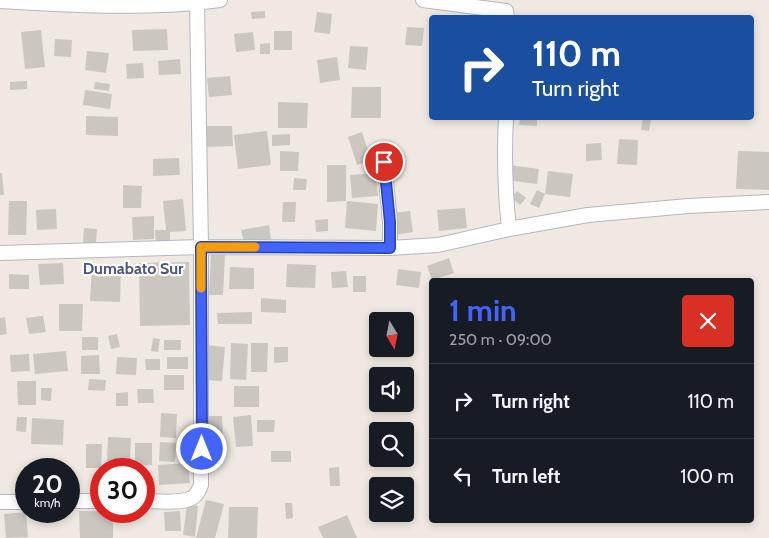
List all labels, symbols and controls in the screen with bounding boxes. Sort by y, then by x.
text: 110 m [532,32,621,75]
icon: right [449,35,514,100]
text: Turn right [532,75,619,102]
pin [363,141,405,183]
icon: arrive [370,148,398,176]
district label: Dumabato Sur [83,259,184,278]
text: 1 min [449,292,517,329]
button: close [682,295,734,347]
north arrow [369,312,414,358]
map controls [369,312,414,522]
text: 250 m · 09:00 [449,330,552,349]
button: sound [369,367,414,412]
icon: right [449,387,477,415]
text: Turn right [492,390,570,413]
text: 110 m [687,390,734,413]
position arrow [175,422,227,474]
button: search [369,422,414,467]
speed limit sign: 30 [90,458,155,523]
icon: left [449,462,477,490]
text: Turn left [492,465,560,488]
text: 100 m [680,465,734,488]
text: 20 [32,469,63,499]
button: layers [369,477,414,522]
text: km/h [34,495,61,510]

